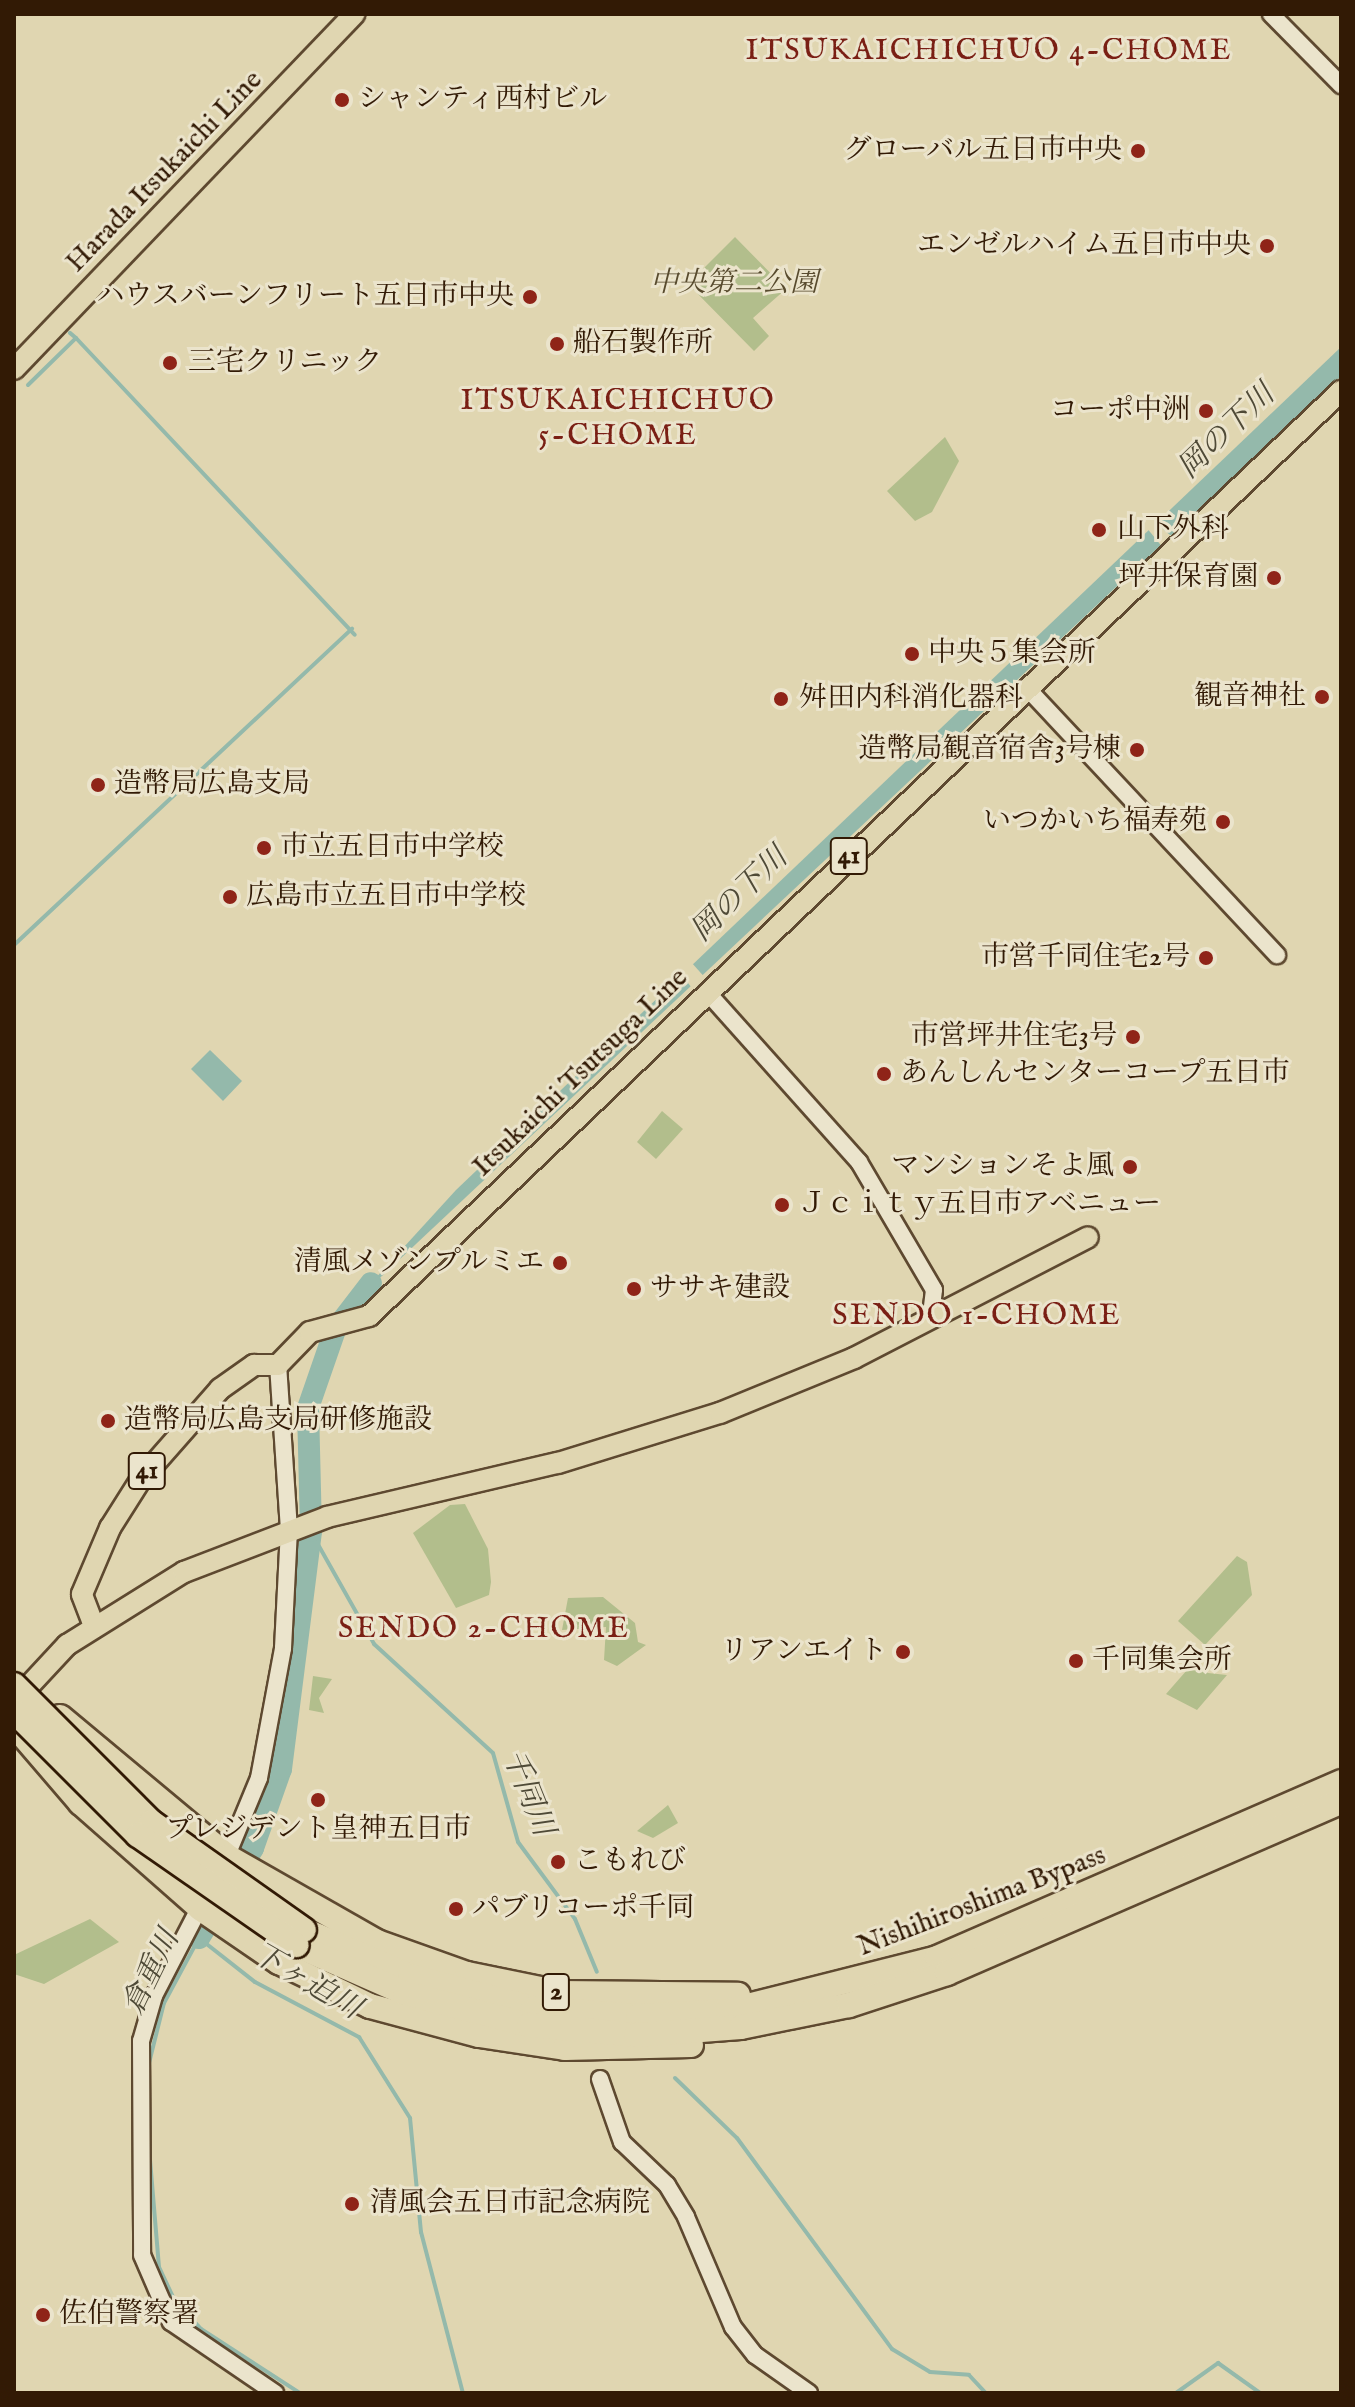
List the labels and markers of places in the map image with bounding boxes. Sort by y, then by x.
place label: シャンティ西村ビル [358,83,610,117]
marker: シャンティ西村ビル [333,91,351,109]
place label: グローバル五日市中央 [842,134,1122,168]
marker: グローバル五日市中央 [1129,142,1147,160]
place label: エンゼルハイム五日市中央 [915,229,1251,263]
marker: エンゼルハイム五日市中央 [1258,237,1276,255]
place label: ハウスバーンフリート五日市中央 [94,280,514,314]
marker: ハウスバーンフリート五日市中央 [521,288,539,306]
place label: 船石製作所 [573,327,713,361]
marker: 船石製作所 [548,335,566,353]
place label: 三宅クリニック [188,346,384,380]
marker: 三宅クリニック [159,352,181,374]
place label: コーポ中洲 [1050,394,1190,428]
marker: コーポ中洲 [1197,402,1215,420]
place label: 山下外科 [1117,513,1229,547]
marker: 山下外科 [1088,519,1110,541]
place label: 坪井保育園 [1118,561,1258,595]
marker: 坪井保育園 [1265,569,1283,587]
place label: 中央５集会所 [928,637,1096,671]
marker: 中央５集会所 [903,645,921,663]
place label: 観音神社 [1194,680,1306,714]
place label: 舛田内科消化器科 [799,682,1023,716]
marker: 舛田内科消化器科 [770,688,792,710]
marker: 観音神社 [1313,688,1331,706]
place label: 造幣局観音宿舎3号棟 [859,733,1121,767]
marker: 造幣局観音宿舎3号棟 [1128,741,1146,759]
place label: 造幣局広島支局 [114,768,310,802]
marker: 造幣局広島支局 [89,776,107,794]
place label: いつかいち福寿苑 [983,805,1207,839]
marker: いつかいち福寿苑 [1214,813,1232,831]
place label: 市立五日市中学校 [280,831,504,865]
marker: 市立五日市中学校 [255,839,273,857]
place label: 広島市立五日市中学校 [246,880,526,914]
marker: 広島市立五日市中学校 [221,888,239,906]
place label: 市営千同住宅2号 [981,941,1190,975]
marker: 市営千同住宅2号 [1197,949,1215,967]
place label: 市営坪井住宅3号 [911,1020,1117,1054]
marker: 市営坪井住宅3号 [1124,1028,1142,1046]
place label: あんしんセンターコープ五日市 [900,1057,1292,1091]
marker: あんしんセンターコープ五日市 [875,1065,893,1083]
place label: マンションそよ風 [890,1150,1114,1184]
marker: マンションそよ風 [1121,1158,1139,1176]
place label: Ｊｃｉｔｙ五日市アベニュー [798,1188,1162,1222]
marker: Ｊｃｉｔｙ五日市アベニュー [773,1196,791,1214]
place label: 清風メゾンプルミエ [292,1246,544,1280]
marker: 清風メゾンプルミエ [551,1254,569,1272]
place label: ササキ建設 [650,1272,790,1306]
marker: ササキ建設 [625,1280,643,1298]
place label: 造幣局広島支局研修施設 [124,1404,432,1438]
marker: 造幣局広島支局研修施設 [99,1412,117,1430]
place label: リアンエイト [719,1635,887,1669]
marker: リアンエイト [894,1643,912,1661]
place label: 千同集会所 [1092,1644,1232,1678]
marker: 千同集会所 [1067,1652,1085,1670]
marker: プレジデント皇神五日市 [309,1791,327,1809]
place label: プレジデント皇神五日市 [164,1813,472,1847]
place label: こもれび [574,1845,686,1879]
marker: こもれび [549,1853,567,1871]
place label: パブリコーポ千同 [472,1892,696,1926]
marker: パブリコーポ千同 [447,1900,465,1918]
place label: 清風会五日市記念病院 [370,2187,650,2221]
marker: 清風会五日市記念病院 [341,2193,363,2215]
place label: 佐伯警察署 [59,2298,199,2332]
marker: 佐伯警察署 [34,2306,52,2324]

